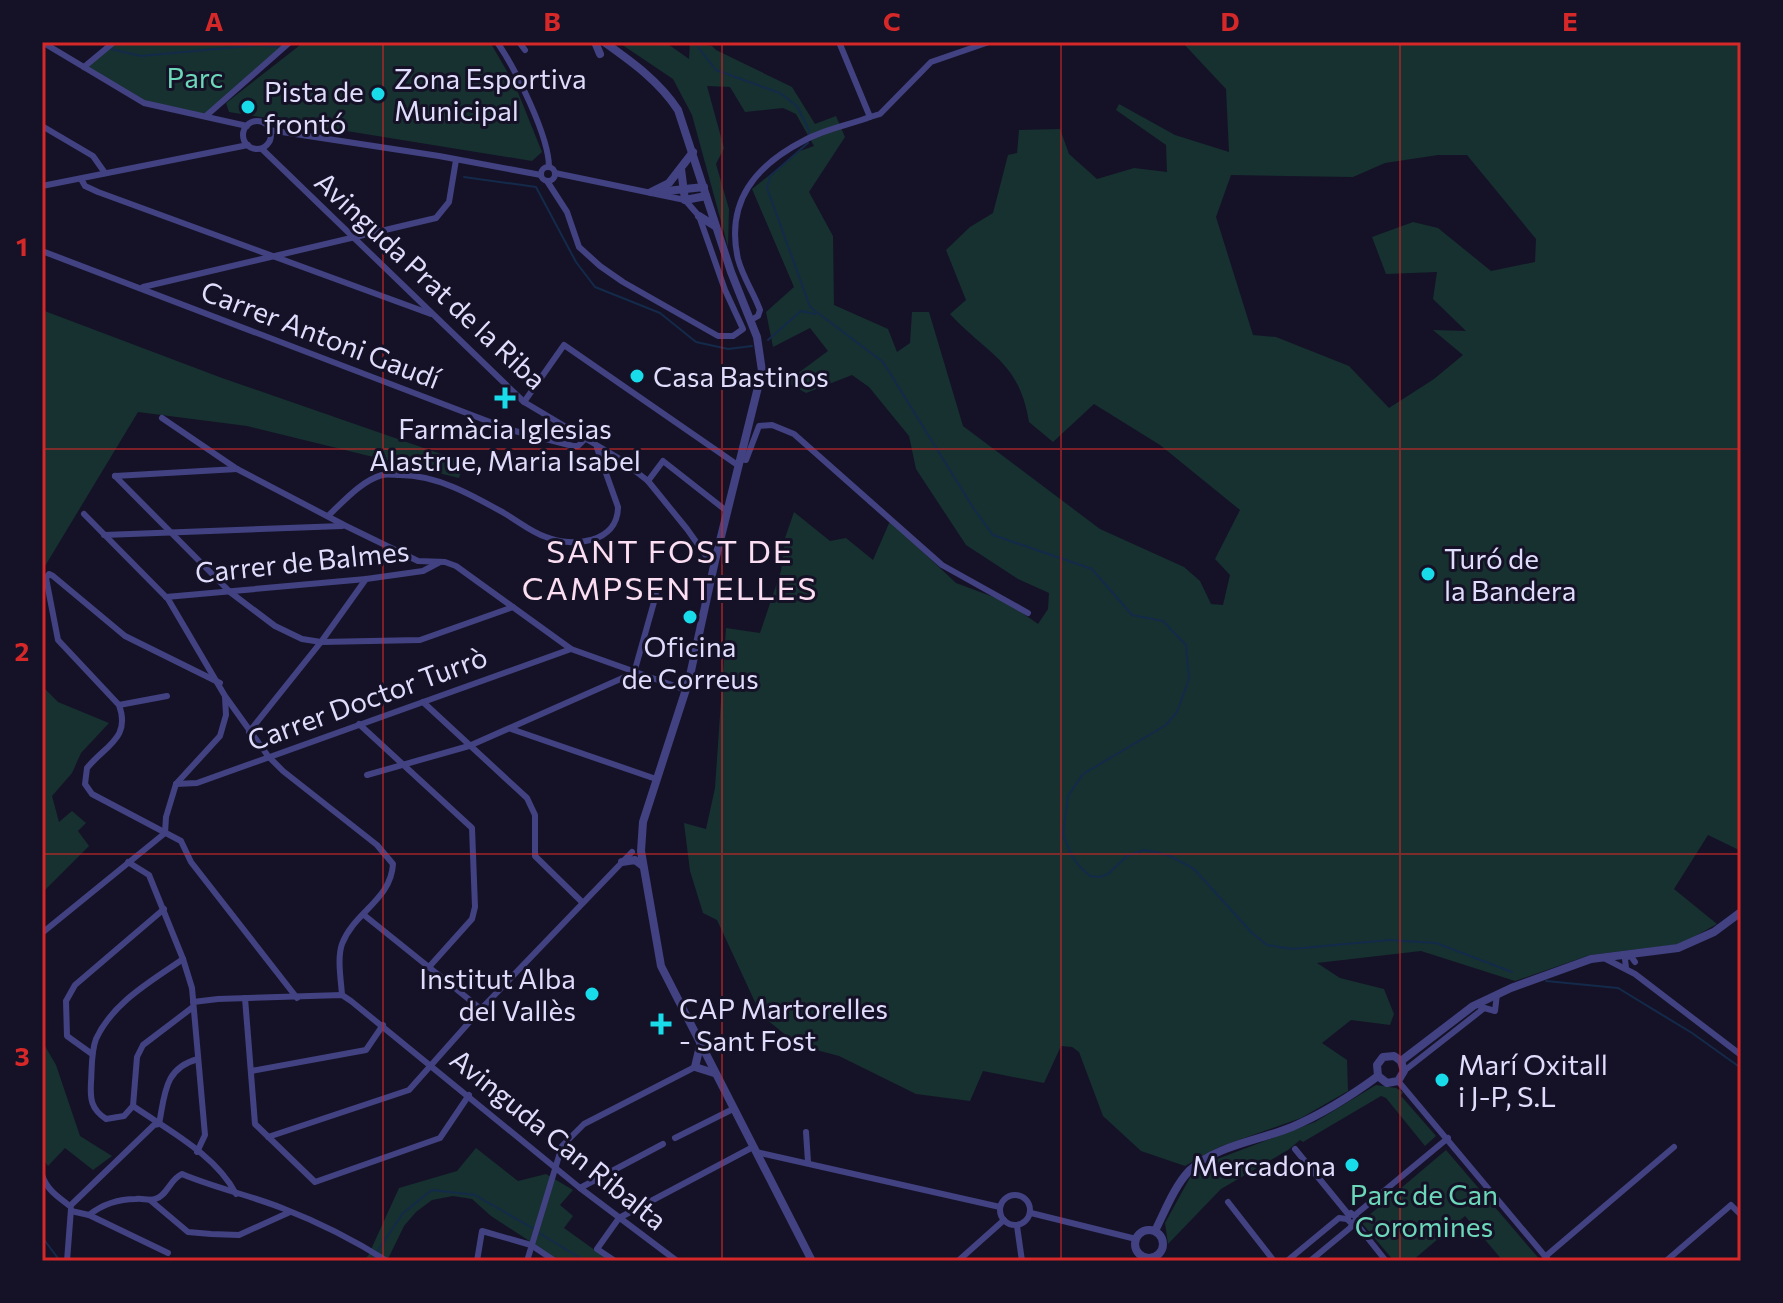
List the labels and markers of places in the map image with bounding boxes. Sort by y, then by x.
place label: Zona Esportiva Municipal [394,61,587,127]
place label: Pista de frontó [264,74,364,140]
marker: Zona Esportiva Municipal [369,85,387,103]
marker: Pista de frontó [239,98,257,116]
place label: Casa Bastinos [653,359,829,393]
marker: Casa Bastinos [628,367,646,385]
marker: Farmàcia Iglesias Alastrue, Maria Isabel [496,389,514,407]
place label: Farmàcia Iglesias Alastrue, Maria Isabel [369,411,641,477]
place label: Turó de la Bandera [1444,541,1576,607]
marker: Turó de la Bandera [1419,565,1437,583]
marker: Oficina de Correus [681,608,699,626]
place label: Oficina de Correus [621,629,759,695]
place label: Institut Alba del Vallès [419,961,576,1027]
marker: Institut Alba del Vallès [583,985,601,1003]
place label: CAP Martorelles - Sant Fost [679,991,888,1057]
marker: CAP Martorelles - Sant Fost [650,1013,672,1035]
place label: Marí Oxitall i J-P, S.L [1458,1047,1608,1113]
marker: Marí Oxitall i J-P, S.L [1433,1071,1451,1089]
place label: Mercadona [1192,1148,1336,1182]
marker: Mercadona [1343,1156,1361,1174]

